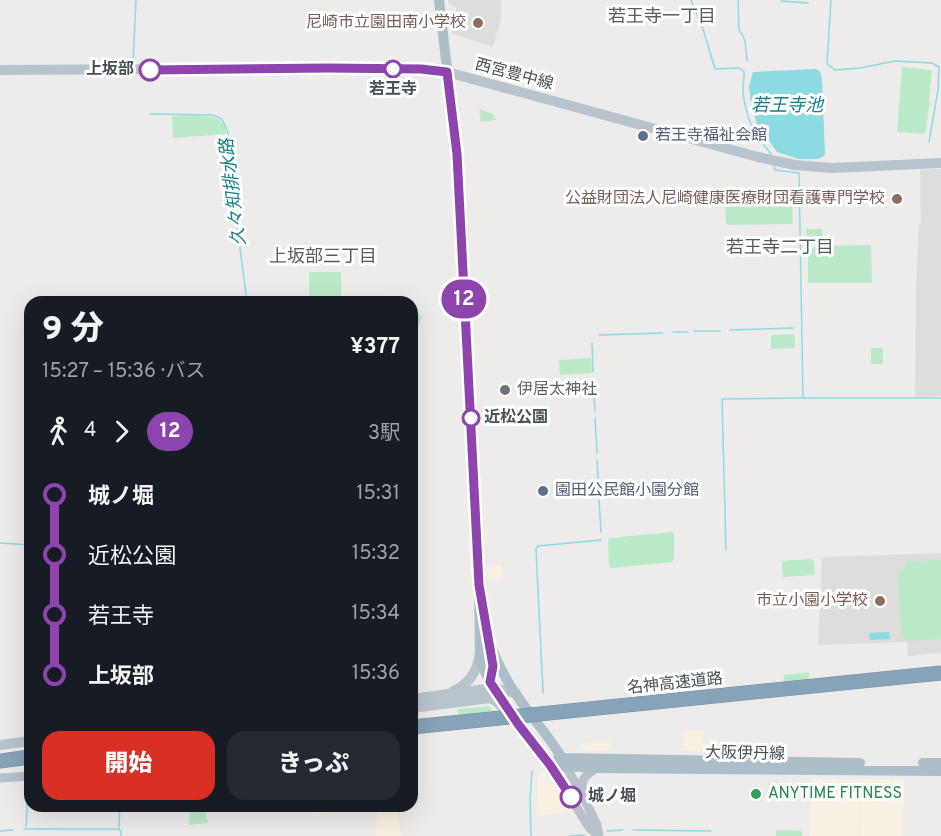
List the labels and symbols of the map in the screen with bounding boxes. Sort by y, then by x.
district label: 若王寺一丁目 [608,6,716,29]
place label: 尼崎市立園田南小学校 [306,13,466,33]
marker: 尼崎市立園田南小学校 [471,16,485,30]
street label: 西宮豊中線 [473,55,555,95]
marker: 上坂部 [139,59,161,81]
place label: 上坂部 [86,60,134,80]
marker: 若王寺 [384,60,402,78]
place label: 若王寺 [369,80,417,100]
water label: 若王寺池 [751,95,825,118]
place label: 若王寺福祉会館 [655,126,767,146]
marker: 若王寺福祉会館 [636,129,650,143]
water label: 久々知排水路 [216,135,252,247]
place label: 公益財団法人尼崎健康医療財団看護専門学校 [565,189,885,209]
marker: 公益財団法人尼崎健康医療財団看護専門学校 [890,192,904,206]
district label: 若王寺二丁目 [726,237,834,260]
district label: 上坂部三丁目 [269,246,377,269]
line badge: 12 [437,280,491,318]
place label: 伊居太神社 [517,380,597,400]
marker: 伊居太神社 [498,383,512,397]
place label: 近松公園 [484,408,548,428]
marker: 近松公園 [462,409,480,427]
place label: 園田公民館小園分館 [555,481,699,501]
marker: 園田公民館小園分館 [536,484,550,498]
place label: 市立小園小学校 [756,591,868,611]
marker: 市立小園小学校 [873,594,887,608]
street label: 名神高速道路 [626,669,724,699]
street label: 大阪伊丹線 [705,743,785,765]
place label: ANYTIME FITNESS [768,784,902,804]
marker: 城ノ堀 [560,786,582,808]
place label: 城ノ堀 [588,786,636,807]
marker: ANYTIME FITNESS [749,787,763,801]

